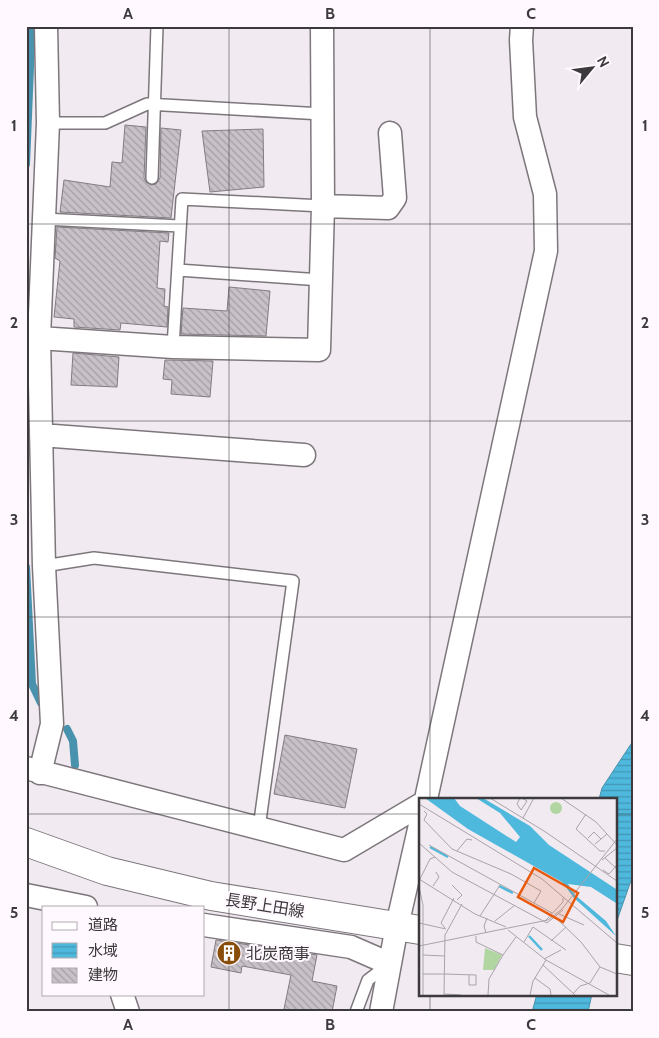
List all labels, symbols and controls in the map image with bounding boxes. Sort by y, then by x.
text: A [123,4,133,23]
text: B [325,4,335,23]
text: C [526,4,536,23]
north arrow [566,42,616,92]
text: N [593,53,614,70]
text: 1 [11,116,17,135]
text: 1 [642,116,648,135]
text: 2 [10,313,18,332]
text: 2 [641,313,649,332]
text: 3 [10,510,18,529]
text: 3 [641,510,649,529]
text: 4 [9,706,19,725]
text: 4 [640,706,650,725]
inset map [419,798,616,996]
street label: 長野上田線 [224,890,306,921]
text: 5 [10,903,18,922]
text: 5 [641,903,649,922]
legend [42,906,205,996]
text: 道路 [88,916,118,934]
building icon: 北炭商事 [216,940,242,966]
text: 水域 [88,942,118,960]
place label: 北炭商事 [246,944,310,963]
text: 建物 [88,966,118,984]
text: A [123,1015,133,1034]
text: B [325,1015,335,1034]
text: C [526,1015,536,1034]

